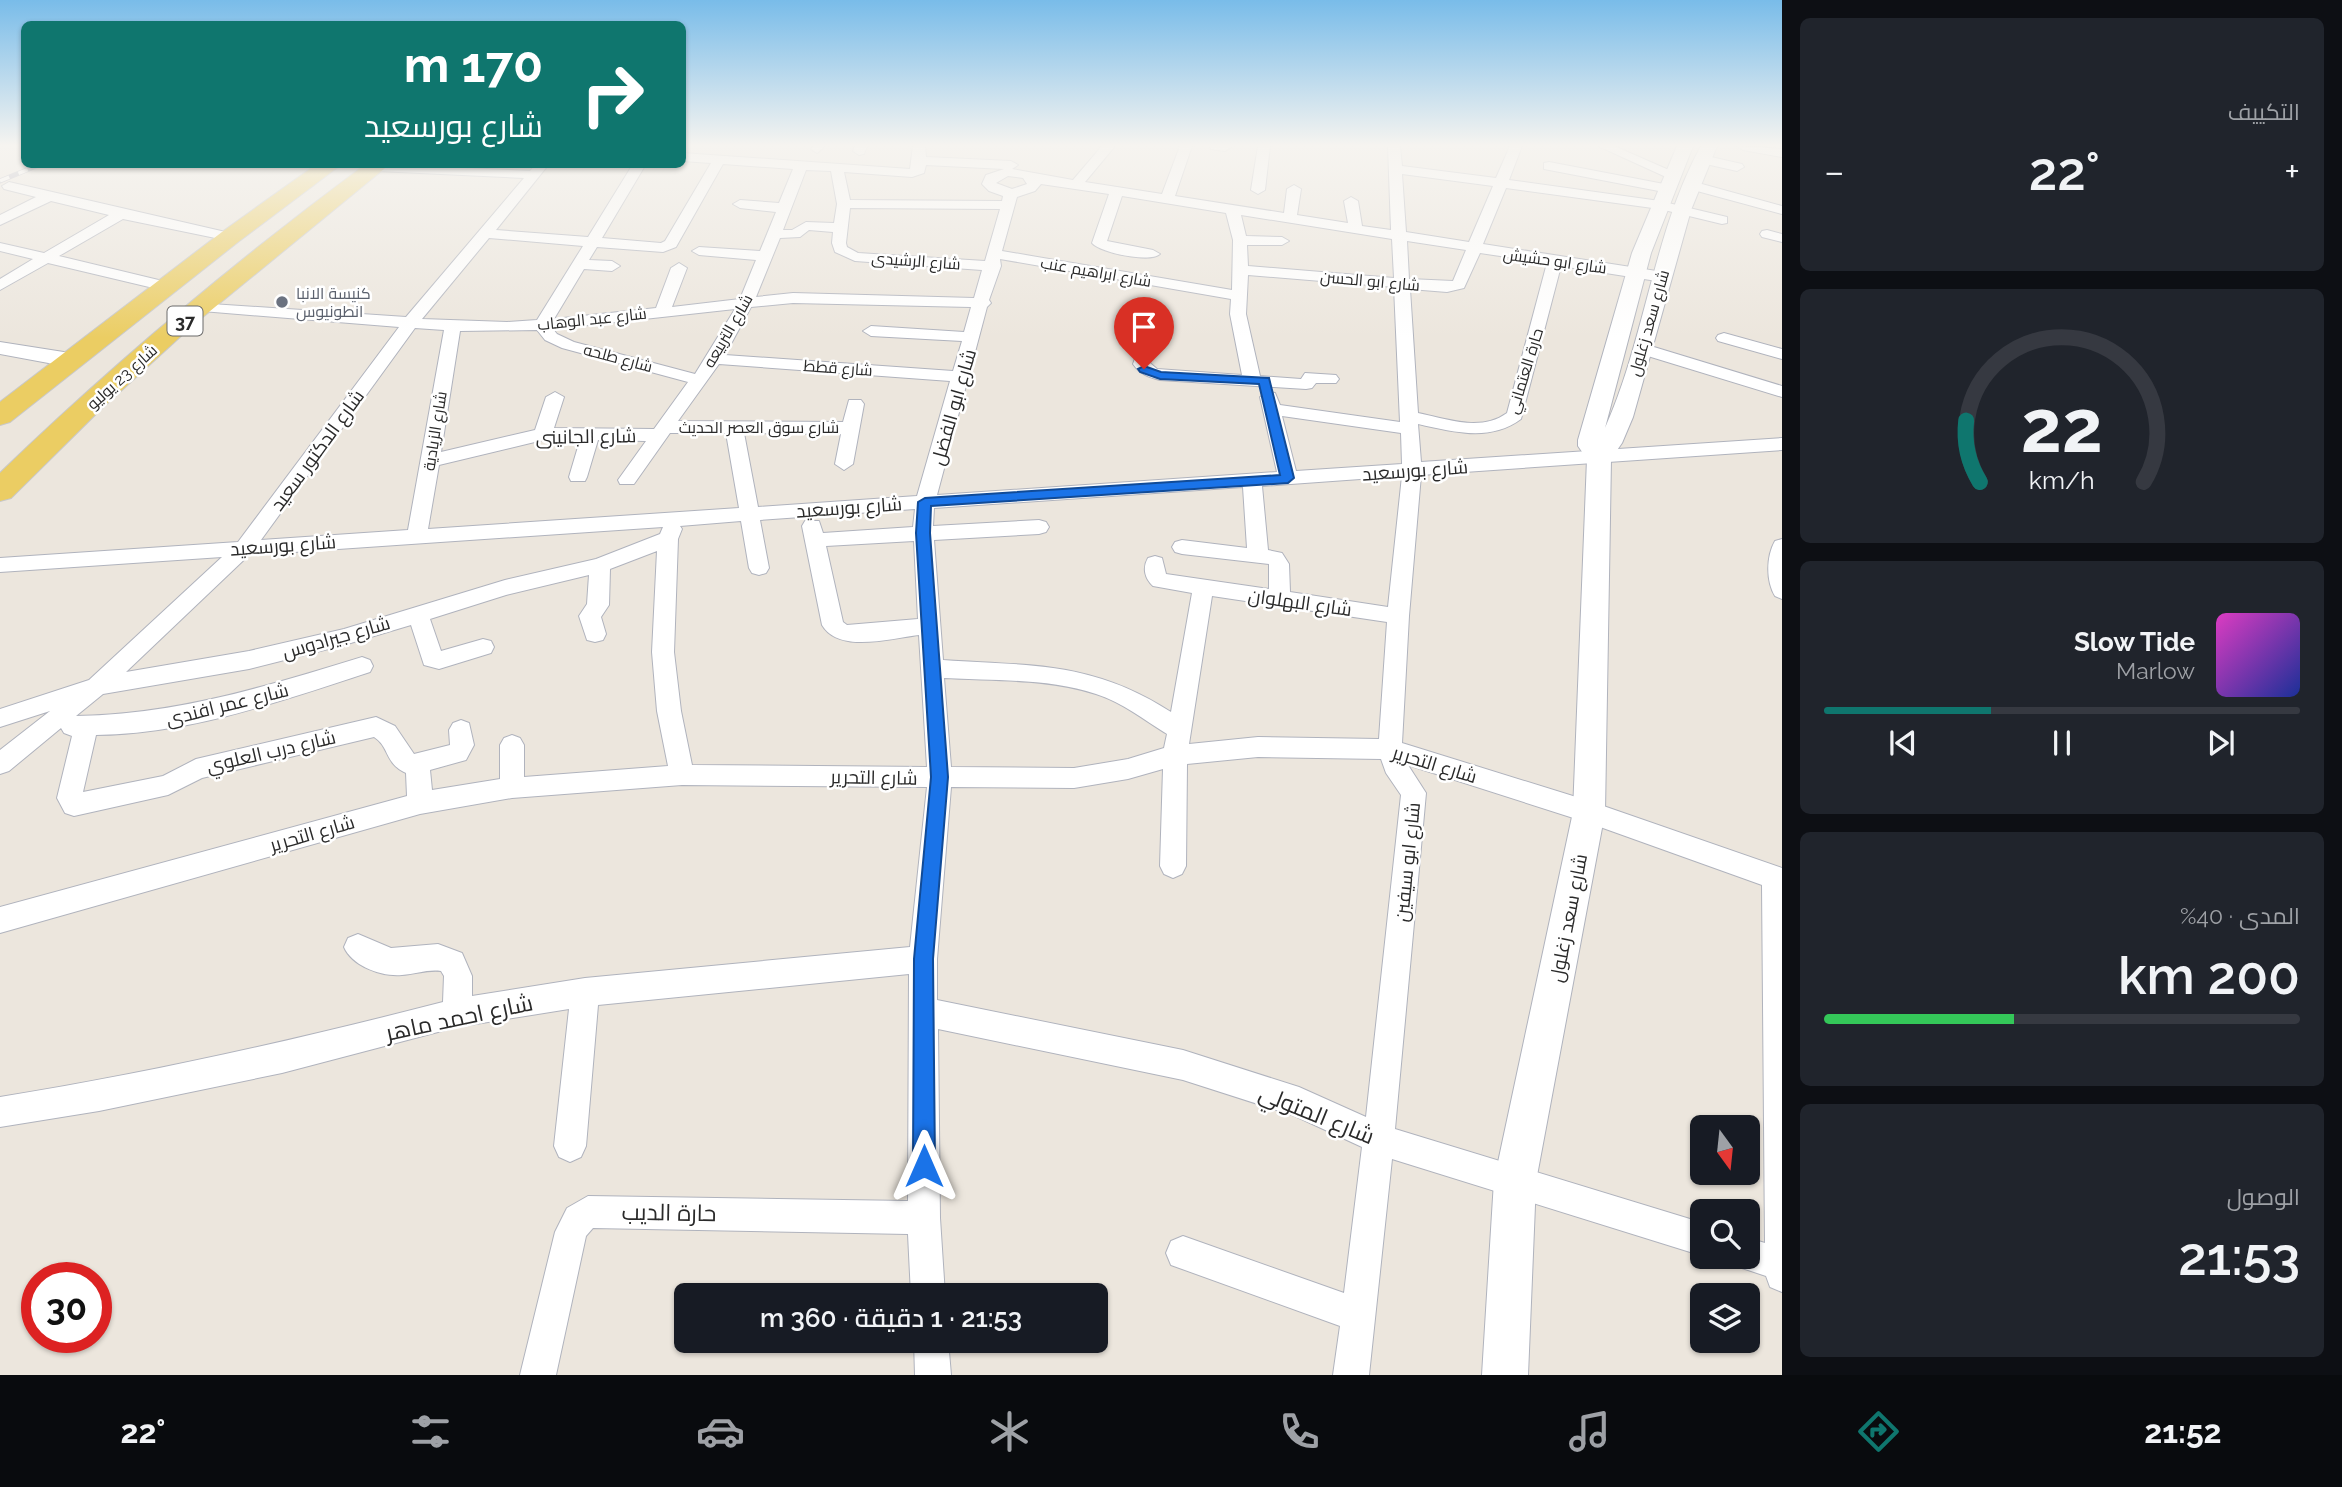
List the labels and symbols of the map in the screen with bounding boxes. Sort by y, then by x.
street label: شارع ابو حشيش [1502,244,1608,280]
street label: شارع الرشيدى [871,248,961,276]
street label: شارع ابراهيم عنب [1039,253,1153,293]
street label: شارع ابو الحسن [1319,267,1421,297]
street label: شارع سعد زغلول [1625,268,1675,379]
place label: كنيسة الانبا انطونيوس [296,284,371,322]
street label: شارع التربيعه [699,291,758,372]
marker: كنيسة الانبا انطونيوس [274,294,290,310]
pin [1114,297,1174,369]
street label: شارع عبد الوهاب [536,304,648,336]
road number: 37 [168,306,202,335]
street label: حارة العتماني [1503,326,1551,417]
street label: شارع طلحه [581,340,655,378]
street label: شارع 23 يوليو [83,341,162,415]
street label: شارع ابو الفضل [926,346,983,468]
street label: شارع قطط [803,356,873,382]
street label: شارع الدكتور سعيد [266,385,371,516]
street label: شارع الزيادية [419,390,453,472]
street label: شارع سوق العصر الحديث [679,418,839,439]
street label: شارع الجانينى [535,424,637,451]
street label: شارع بورسعيد [1361,455,1469,488]
street label: شارع بورسعيد [795,492,903,525]
street label: شارع بورسعيد [229,530,337,563]
street label: شارع البهلوان [1246,584,1353,623]
street label: شارع جيرادوس [280,611,393,666]
street label: شارع عمر افندى [163,678,291,733]
street label: شارع درب العلوي [204,725,339,780]
street label: شارع التحرير [1388,740,1480,790]
street label: شارع التحرير [829,765,918,792]
street label: شارع ابو سيفين [1390,801,1427,923]
street label: شارع التحرير [266,810,358,859]
street label: شارع سعد زغلول [1545,852,1594,985]
street label: شارع احمد ماهر [381,988,536,1049]
street label: شارع المتولي [1254,1079,1379,1154]
north arrow [1690,1115,1760,1185]
position arrow [887,1129,961,1203]
street label: حارة الديب [621,1198,717,1226]
speed limit sign: 30 [21,1262,112,1353]

